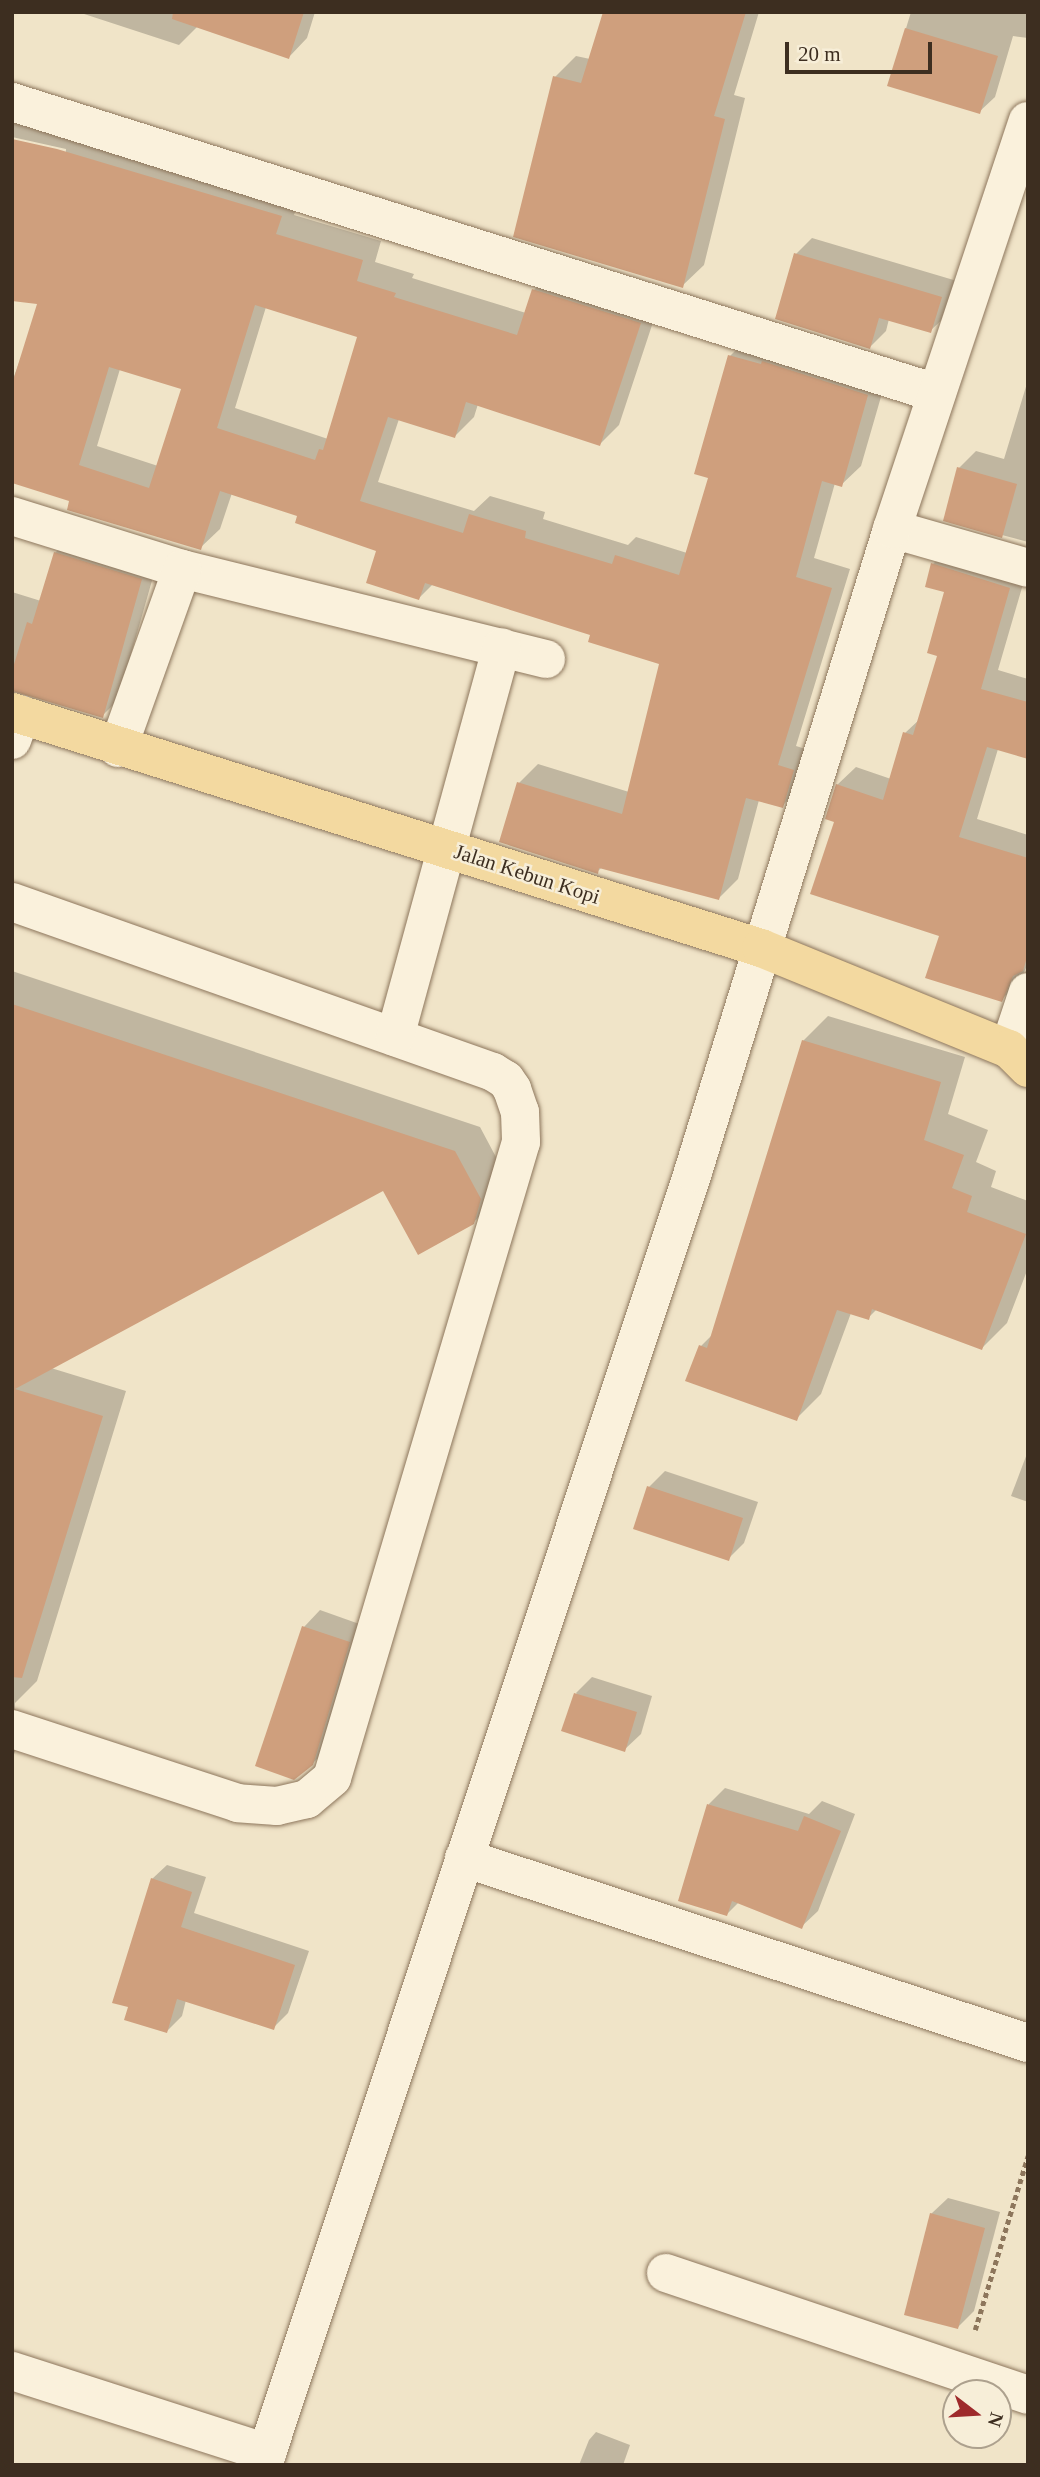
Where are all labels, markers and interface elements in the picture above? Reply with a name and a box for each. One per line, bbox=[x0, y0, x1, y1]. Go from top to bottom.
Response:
scale bar bbox=[788, 28, 935, 72]
text: 20 m bbox=[798, 42, 841, 66]
street label: Jalan Kebun Kopi bbox=[451, 839, 603, 909]
north arrow bbox=[942, 2379, 1012, 2449]
text: N bbox=[984, 2410, 1008, 2429]

